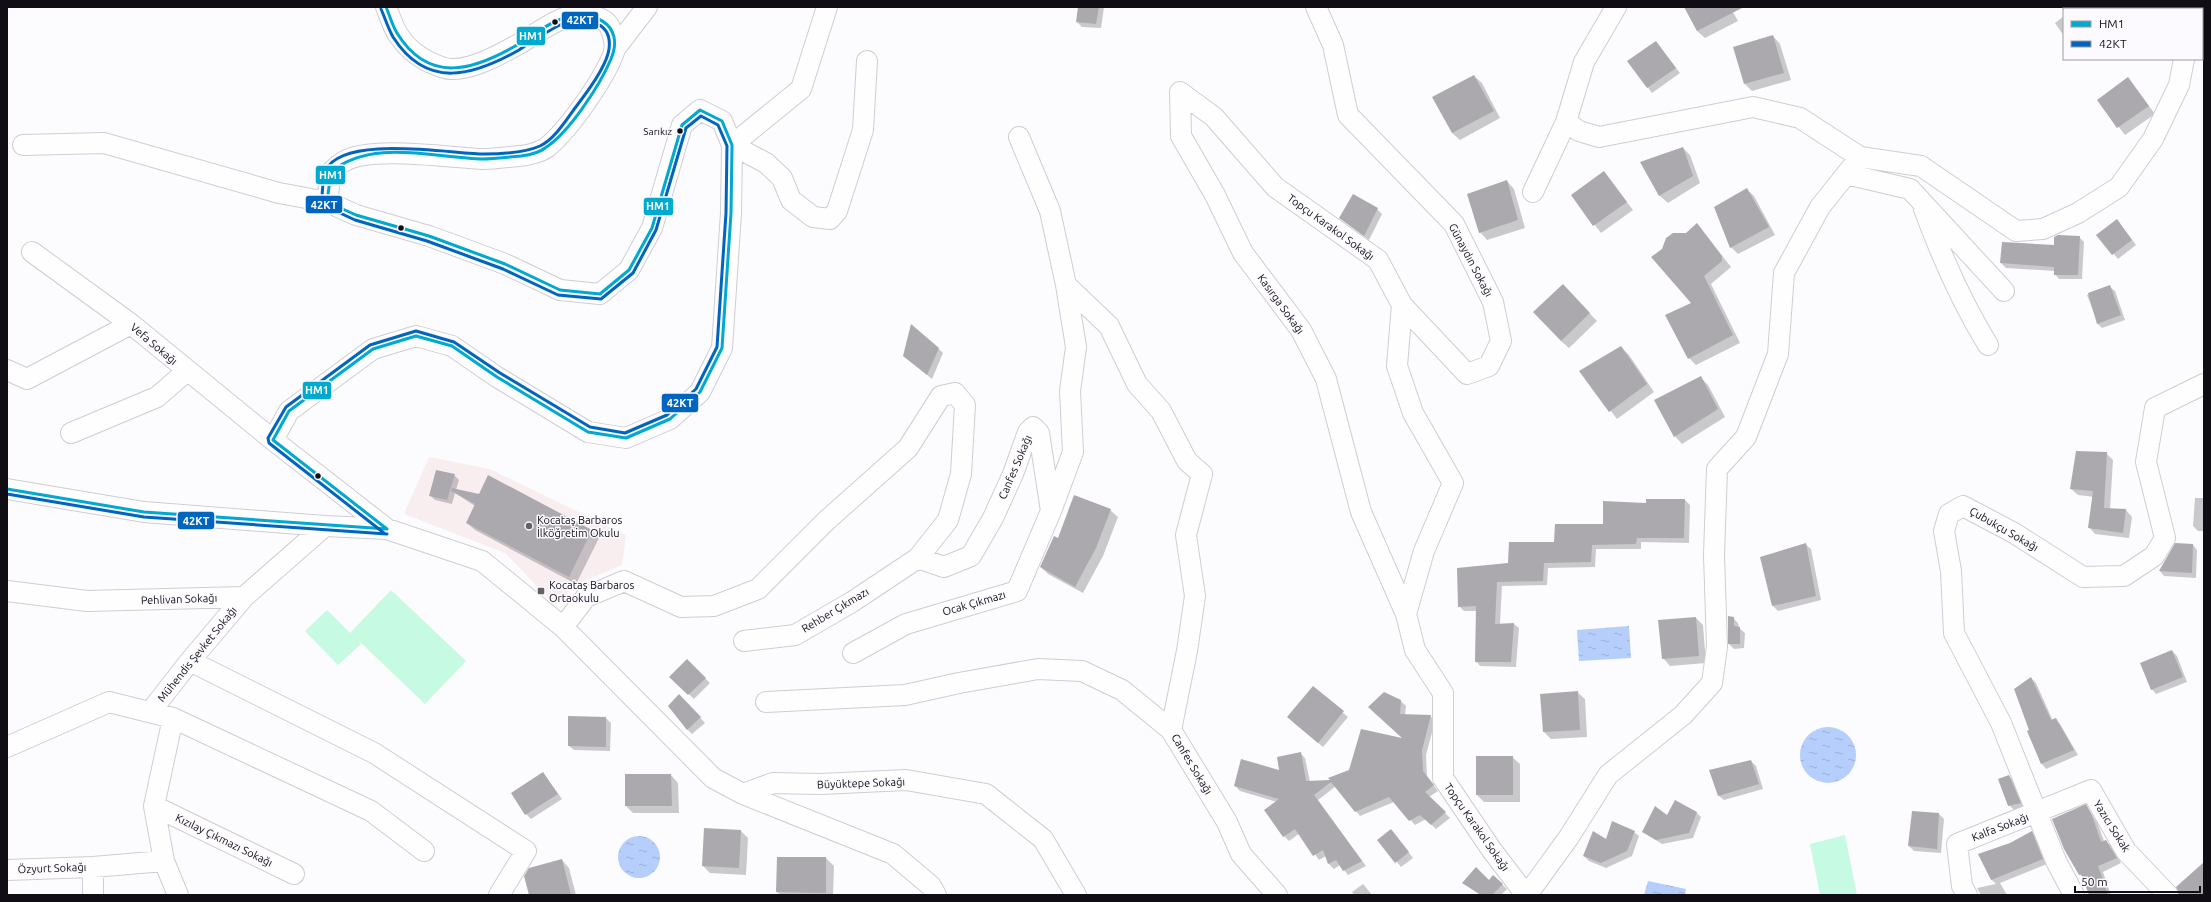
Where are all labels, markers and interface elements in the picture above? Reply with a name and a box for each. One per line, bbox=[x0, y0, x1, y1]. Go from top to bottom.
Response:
legend bbox=[2063, 8, 2203, 60]
line badge: 42KT bbox=[561, 11, 599, 30]
text: 42KT bbox=[567, 14, 594, 26]
unlabelled marker bbox=[550, 17, 560, 27]
text: HM1 bbox=[2099, 17, 2125, 30]
line badge: HM1 bbox=[516, 26, 546, 46]
text: HM1 bbox=[519, 30, 543, 42]
text: 42KT bbox=[2099, 37, 2127, 50]
place label: Sarıkız bbox=[643, 126, 672, 137]
marker: Sarıkız bbox=[675, 126, 685, 136]
line badge: HM1 bbox=[315, 165, 346, 185]
text: HM1 bbox=[319, 169, 343, 181]
street label: Topçu Karakol Sokağı bbox=[1285, 192, 1377, 262]
line badge: 42KT bbox=[305, 195, 343, 214]
line badge: HM1 bbox=[643, 197, 674, 216]
text: 42KT bbox=[311, 199, 338, 211]
text: HM1 bbox=[646, 200, 670, 212]
street label: Günaydın Sokağı bbox=[1447, 221, 1495, 299]
unlabelled marker bbox=[396, 223, 406, 233]
street label: Kasırga Sokağı bbox=[1255, 272, 1307, 336]
street label: Vefa Sokağı bbox=[128, 321, 180, 367]
line badge: HM1 bbox=[302, 381, 332, 400]
text: HM1 bbox=[305, 384, 329, 396]
line badge: 42KT bbox=[661, 393, 699, 413]
text: 42KT bbox=[667, 397, 694, 409]
street label: Canfes Sokağı bbox=[996, 433, 1034, 501]
unlabelled marker bbox=[313, 471, 323, 481]
street label: Çubukçu Sokağı bbox=[1968, 504, 2040, 554]
line badge: 42KT bbox=[177, 511, 215, 530]
place label: Kocataş Barbaros İlköğretim Okulu bbox=[537, 514, 622, 539]
text: 42KT bbox=[183, 515, 210, 527]
marker: Kocataş Barbaros İlköğretim Okulu bbox=[524, 521, 534, 531]
place label: Kocataş Barbaros Ortaokulu bbox=[549, 579, 634, 604]
street label: Rehber Çıkmazı bbox=[799, 585, 871, 635]
marker: Kocataş Barbaros Ortaokulu bbox=[536, 586, 546, 596]
street label: Ocak Çıkmazı bbox=[941, 588, 1007, 618]
street label: Pehlivan Sokağı bbox=[141, 592, 217, 606]
street label: Mühendis Şevket Sokağı bbox=[155, 604, 239, 704]
street label: Canfes Sokağı bbox=[1169, 731, 1215, 797]
street label: Büyüktepe Sokağı bbox=[817, 775, 905, 791]
street label: Topçu Karakol Sokağı bbox=[1442, 781, 1512, 873]
street label: Yazıcı Sokak bbox=[2091, 798, 2133, 854]
street label: Kızılay Çıkmazı Sokağı bbox=[174, 811, 274, 869]
street label: Kalfa Sokağı bbox=[1970, 811, 2030, 843]
street label: Özyurt Sokağı bbox=[18, 861, 86, 875]
scale bar bbox=[2075, 868, 2200, 894]
text: 50 m bbox=[2081, 875, 2108, 888]

